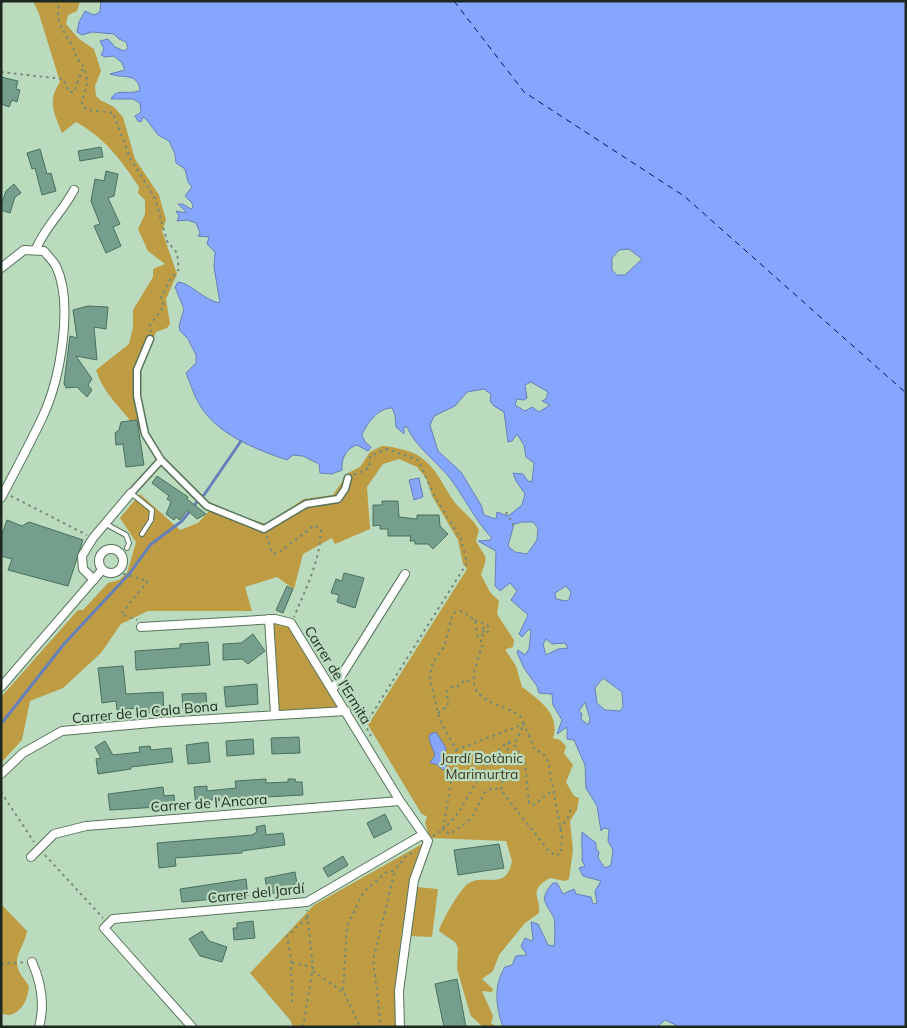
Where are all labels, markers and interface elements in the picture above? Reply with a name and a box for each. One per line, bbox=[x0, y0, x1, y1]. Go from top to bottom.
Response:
street label: Carrer de l'Ermita bbox=[301, 623, 375, 727]
street label: Carrer de la Cala Bona bbox=[71, 697, 219, 727]
park label: Jardí Botànic Marimurtra bbox=[441, 749, 523, 783]
street label: Carrer de l'Ancora bbox=[150, 790, 268, 816]
street label: Carrer del Jardí bbox=[207, 879, 306, 907]

